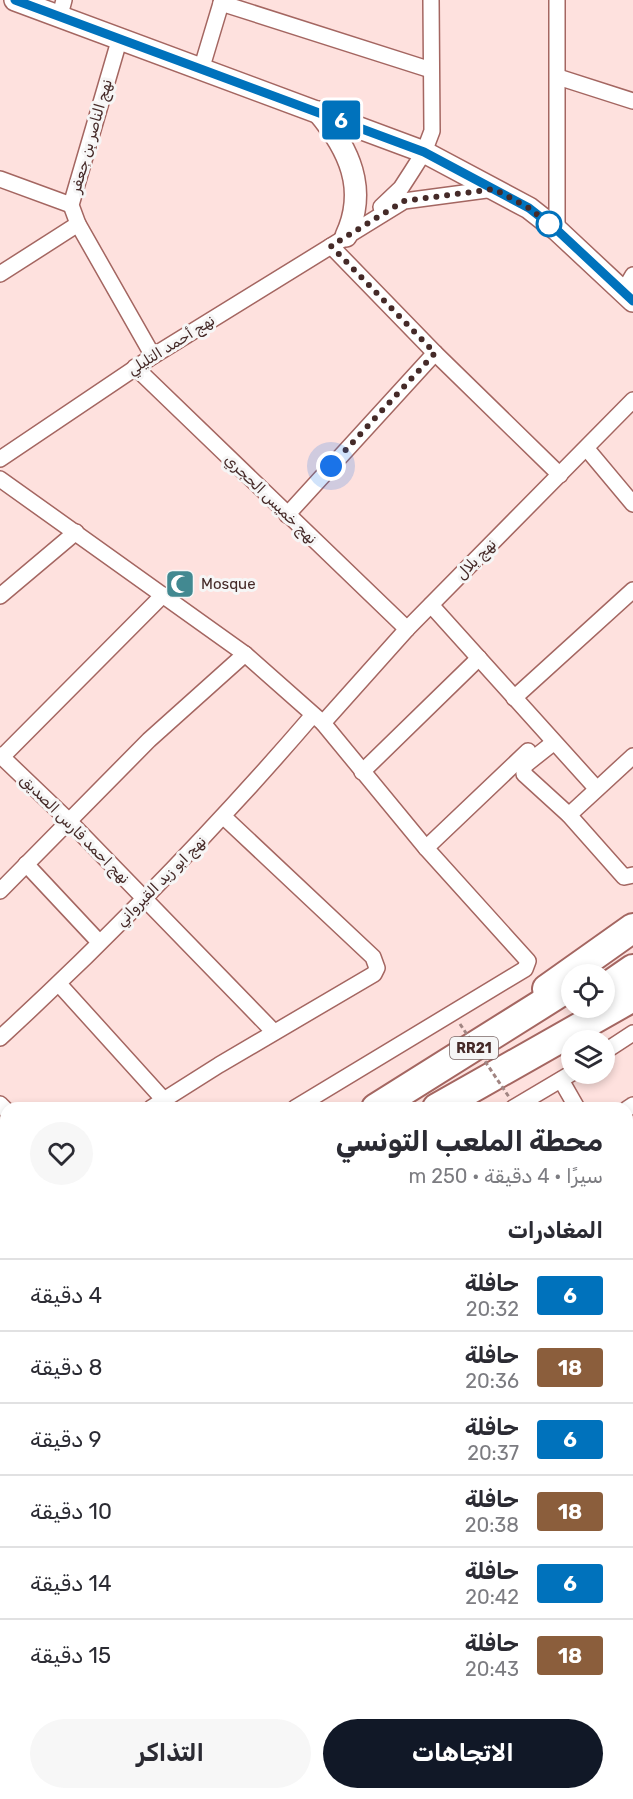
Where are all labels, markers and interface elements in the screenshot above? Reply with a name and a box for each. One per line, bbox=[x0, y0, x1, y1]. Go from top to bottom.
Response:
street label: نهج الناصر بن جعفر bbox=[66, 77, 118, 196]
line badge: 6 bbox=[322, 100, 360, 140]
text: 6 bbox=[334, 108, 348, 133]
unlabelled marker bbox=[536, 211, 562, 237]
street label: نهج أحمد التليلي bbox=[124, 311, 220, 382]
street label: نهج خميس الحجري bbox=[220, 450, 321, 549]
your location bbox=[316, 451, 346, 481]
street label: نهج بلال bbox=[452, 535, 501, 584]
mosque icon: Mosque bbox=[164, 568, 196, 600]
place label: Mosque bbox=[201, 575, 256, 593]
street label: نهج احمد فارس الصديق bbox=[15, 770, 134, 889]
street label: نهج ابو زيد القيرواني bbox=[112, 832, 212, 932]
map controls bbox=[561, 964, 615, 1084]
button: locate bbox=[561, 964, 615, 1018]
button: layers bbox=[561, 1030, 615, 1084]
road number: RR21 bbox=[450, 1037, 498, 1059]
button: heart bbox=[30, 1122, 93, 1185]
text: محطة الملعب التونسي bbox=[336, 1125, 603, 1158]
text: سيرًا · 4 دقيقة · 250 m bbox=[409, 1164, 603, 1188]
text: المغادرات bbox=[508, 1217, 603, 1244]
text: حافلة bbox=[465, 1270, 519, 1297]
text: 4 دقيقة bbox=[30, 1282, 102, 1309]
text: 6 bbox=[563, 1283, 577, 1308]
text: 20:32 bbox=[466, 1297, 519, 1321]
text: حافلة bbox=[465, 1342, 519, 1369]
text: 8 دقيقة bbox=[30, 1354, 103, 1381]
text: 18 bbox=[558, 1355, 582, 1380]
text: 20:36 bbox=[465, 1369, 519, 1393]
text: حافلة bbox=[465, 1414, 519, 1441]
text: 9 دقيقة bbox=[30, 1426, 102, 1453]
text: 6 bbox=[563, 1427, 577, 1452]
text: 20:37 bbox=[467, 1441, 519, 1465]
text: حافلة bbox=[465, 1486, 519, 1513]
text: 10 دقيقة bbox=[30, 1498, 112, 1525]
text: 18 bbox=[558, 1499, 582, 1524]
text: 20:38 bbox=[465, 1513, 519, 1537]
text: حافلة bbox=[465, 1558, 519, 1585]
text: 14 دقيقة bbox=[30, 1570, 112, 1597]
text: 6 bbox=[563, 1571, 577, 1596]
text: 20:42 bbox=[465, 1585, 519, 1609]
text: حافلة bbox=[465, 1630, 519, 1657]
text: 15 دقيقة bbox=[30, 1642, 111, 1669]
text: 18 bbox=[558, 1643, 582, 1668]
text: 20:43 bbox=[465, 1657, 519, 1681]
button: التذاكر bbox=[30, 1719, 311, 1788]
button: الاتجاهات bbox=[323, 1719, 603, 1788]

